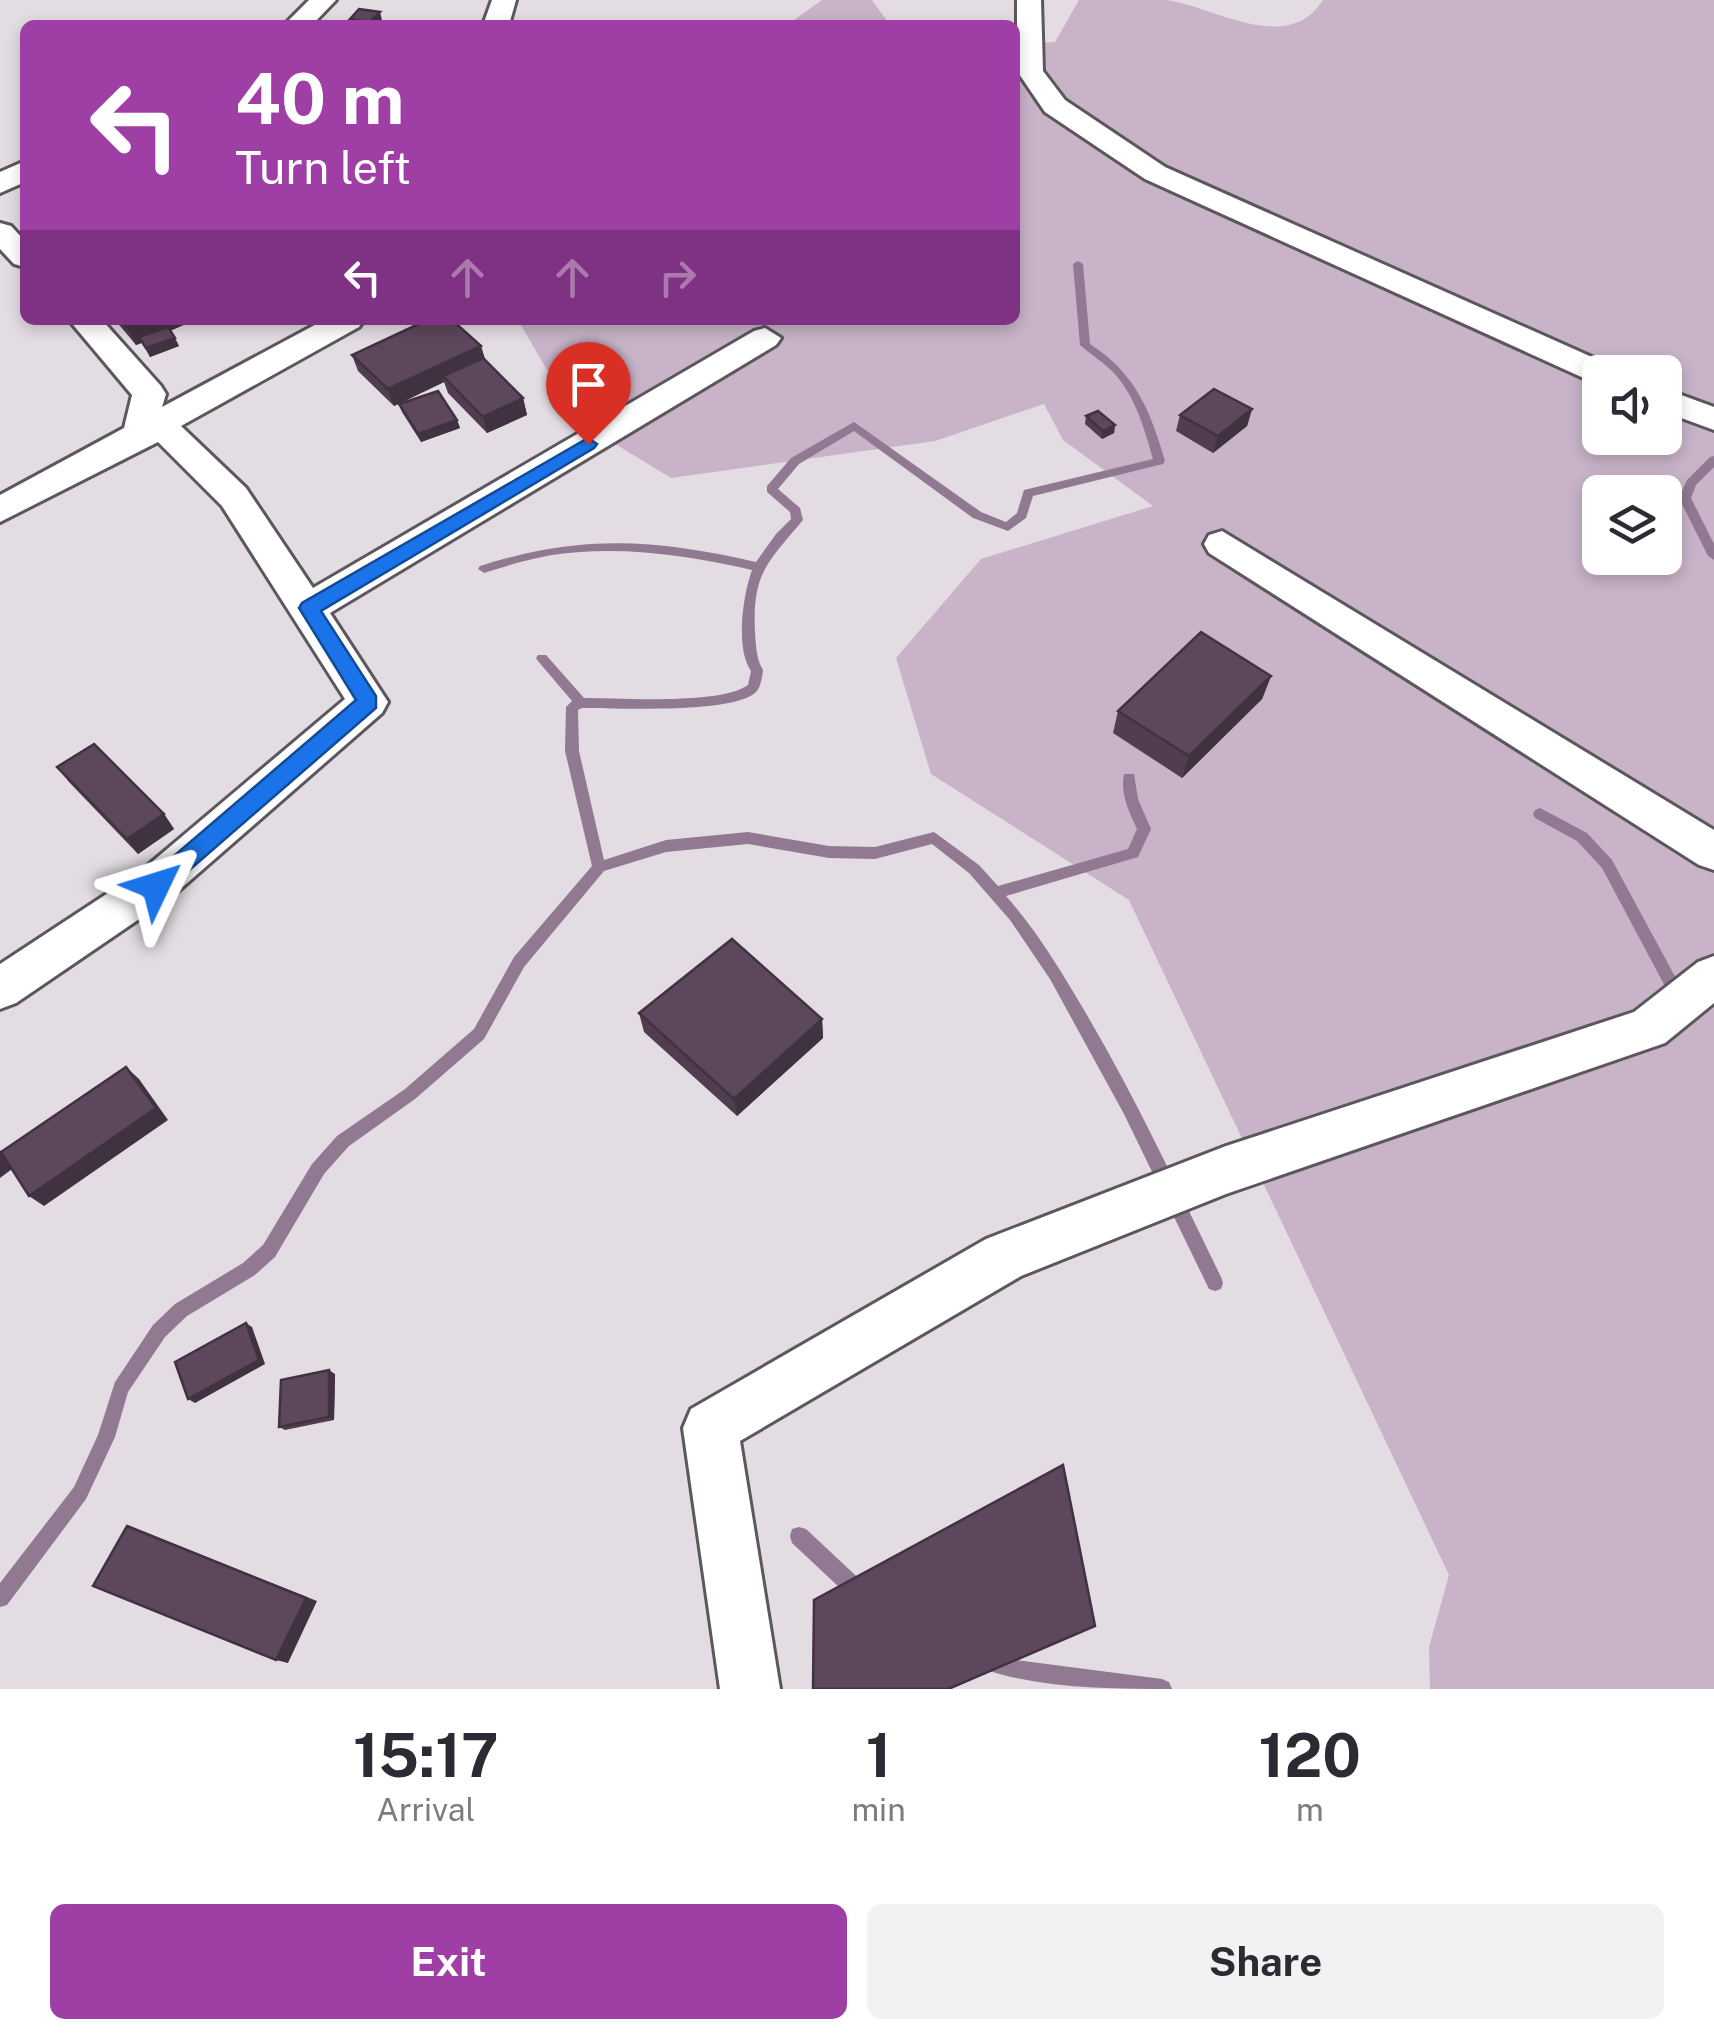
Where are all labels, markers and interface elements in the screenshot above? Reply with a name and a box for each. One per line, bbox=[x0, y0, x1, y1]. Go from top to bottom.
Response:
text: 40 m bbox=[235, 57, 405, 140]
icon: left bbox=[70, 60, 200, 190]
text: Turn left bbox=[235, 141, 411, 194]
icon: left bbox=[335, 250, 390, 305]
icon: ahead bbox=[440, 250, 495, 305]
icon: ahead bbox=[545, 250, 600, 305]
icon: right bbox=[650, 250, 705, 305]
pin bbox=[546, 342, 631, 445]
map controls bbox=[1582, 355, 1682, 575]
button: sound bbox=[1582, 355, 1682, 455]
icon: arrive bbox=[561, 357, 616, 412]
button: layers bbox=[1582, 475, 1682, 575]
position arrow bbox=[104, 834, 208, 938]
text: 15:17 bbox=[353, 1720, 499, 1791]
text: 1 bbox=[866, 1720, 891, 1791]
text: 120 bbox=[1259, 1720, 1361, 1791]
text: Arrival bbox=[376, 1791, 475, 1828]
text: min bbox=[851, 1791, 906, 1828]
text: m bbox=[1296, 1791, 1324, 1828]
button: Exit bbox=[50, 1904, 847, 2019]
button: Share bbox=[867, 1904, 1664, 2019]

